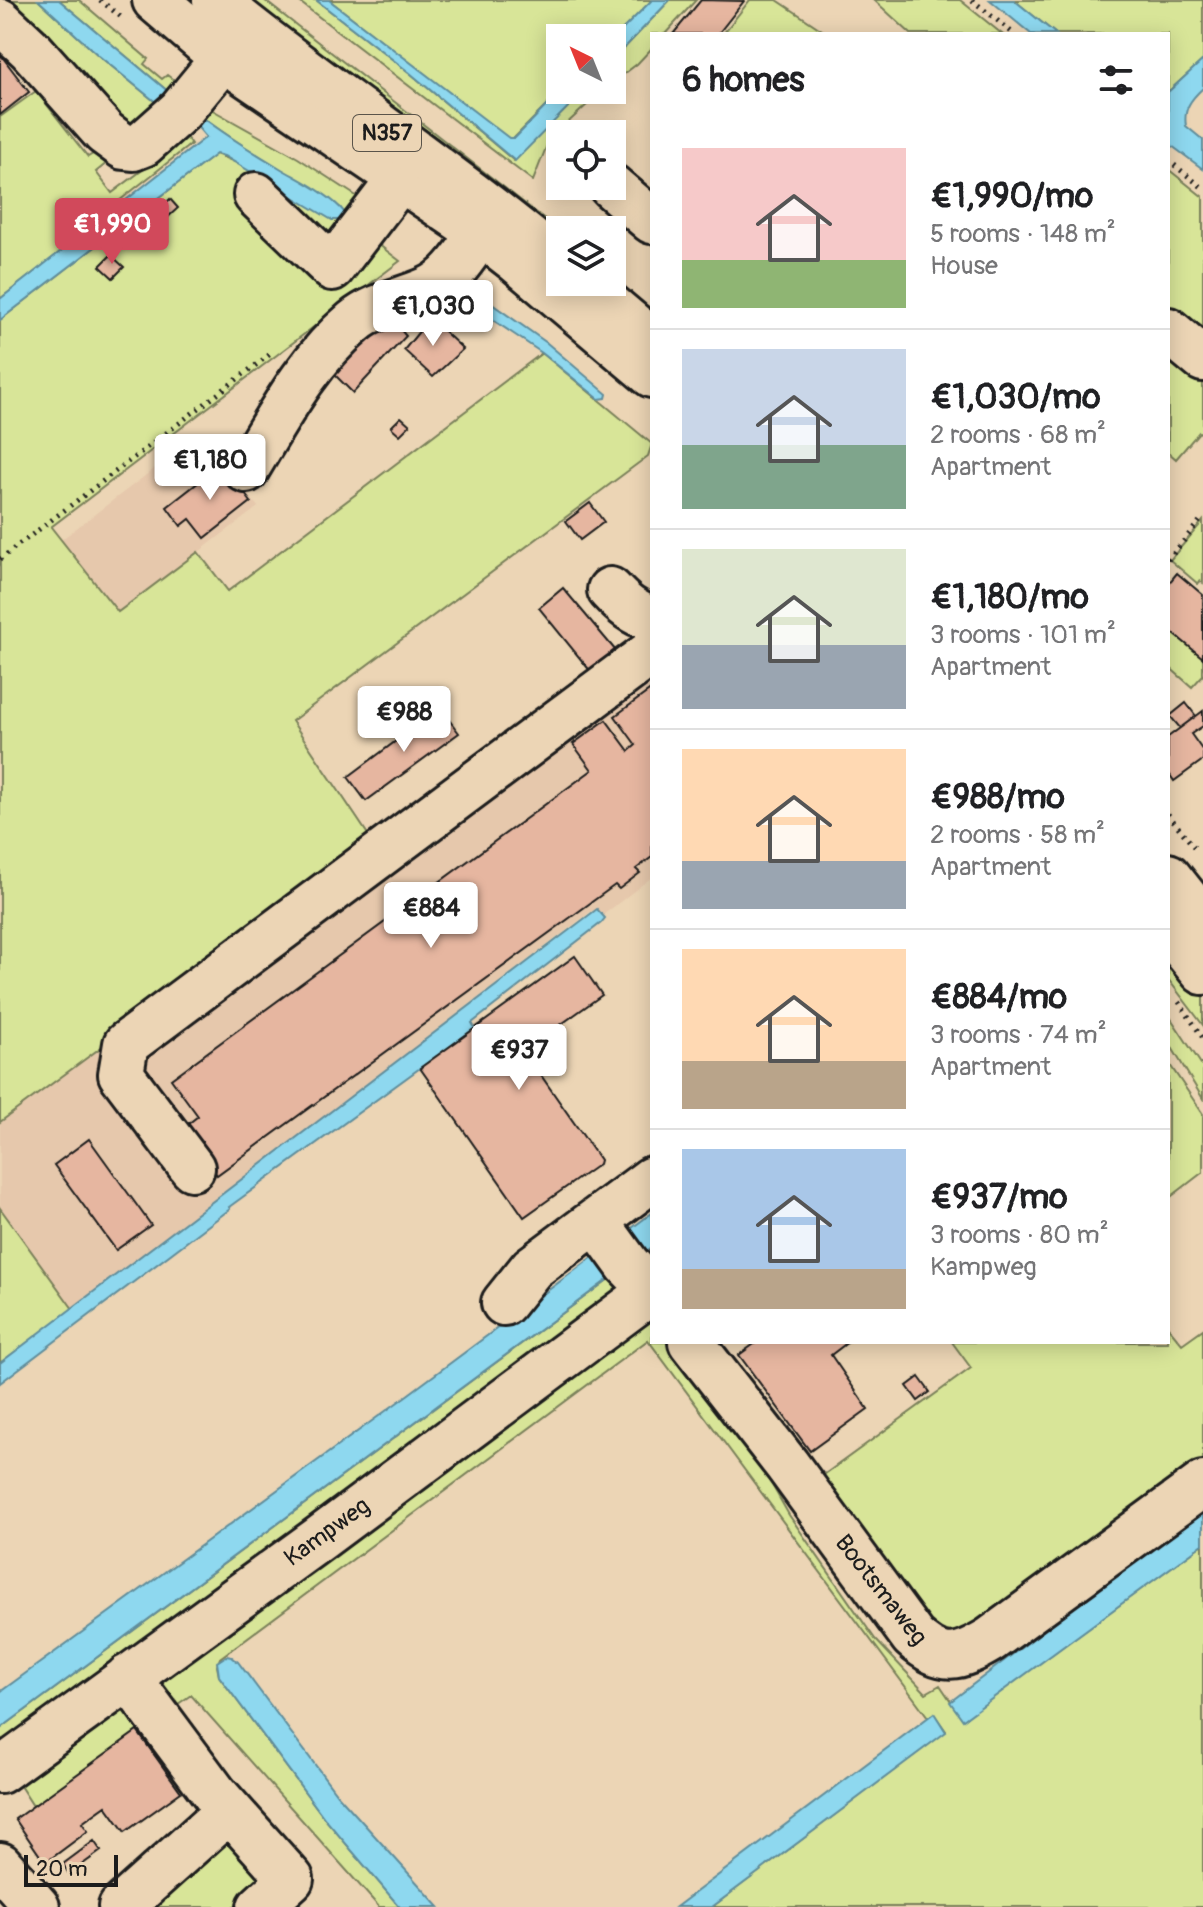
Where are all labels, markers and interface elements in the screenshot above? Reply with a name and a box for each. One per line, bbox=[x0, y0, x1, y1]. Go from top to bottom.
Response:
north arrow bbox=[546, 24, 626, 104]
map controls bbox=[546, 24, 626, 296]
icon: filters bbox=[1094, 58, 1138, 102]
text: 6 homes bbox=[682, 59, 805, 102]
road number: N357 bbox=[353, 115, 421, 151]
button: locate bbox=[546, 120, 626, 200]
text: €1,990/mo bbox=[930, 175, 1093, 218]
icon: home bbox=[746, 180, 842, 276]
pin: €1,990 bbox=[47, 198, 177, 266]
text: €1,990 bbox=[73, 208, 151, 240]
button: layers bbox=[546, 216, 626, 296]
text: 5 rooms · 148 m² bbox=[930, 218, 1116, 250]
text: House bbox=[930, 250, 998, 282]
pin: €1,030 bbox=[368, 280, 498, 348]
text: €1,030 bbox=[391, 290, 475, 322]
text: €1,030/mo bbox=[930, 376, 1100, 419]
icon: home bbox=[746, 381, 842, 477]
text: 2 rooms · 68 m² bbox=[930, 419, 1106, 451]
pin: €1,180 bbox=[145, 434, 275, 502]
text: €1,180 bbox=[173, 444, 247, 476]
text: Apartment bbox=[930, 451, 1051, 483]
text: €1,180/mo bbox=[930, 576, 1089, 619]
icon: home bbox=[746, 581, 842, 677]
text: 3 rooms · 101 m² bbox=[930, 619, 1116, 651]
text: Apartment bbox=[930, 651, 1051, 683]
pin: €988 bbox=[357, 686, 451, 754]
text: €988 bbox=[376, 696, 432, 728]
text: €988/mo bbox=[930, 776, 1065, 819]
icon: home bbox=[746, 781, 842, 877]
text: 2 rooms · 58 m² bbox=[930, 819, 1105, 851]
text: Apartment bbox=[930, 851, 1051, 883]
pin: €884 bbox=[384, 882, 478, 950]
text: €884 bbox=[402, 892, 460, 924]
text: €884/mo bbox=[930, 976, 1067, 1019]
icon: home bbox=[746, 981, 842, 1077]
text: 3 rooms · 74 m² bbox=[930, 1019, 1107, 1051]
pin: €937 bbox=[472, 1024, 566, 1092]
text: €937 bbox=[490, 1034, 548, 1066]
text: Apartment bbox=[930, 1051, 1051, 1083]
text: €937/mo bbox=[930, 1176, 1068, 1219]
icon: home bbox=[746, 1181, 842, 1277]
text: 3 rooms · 80 m² bbox=[930, 1219, 1109, 1251]
text: Kampweg bbox=[930, 1251, 1037, 1283]
street label: Kampweg bbox=[279, 1491, 375, 1573]
street label: Bootsmaweg bbox=[829, 1529, 933, 1651]
scale bar bbox=[24, 1851, 118, 1887]
text: 20 m bbox=[36, 1855, 88, 1883]

